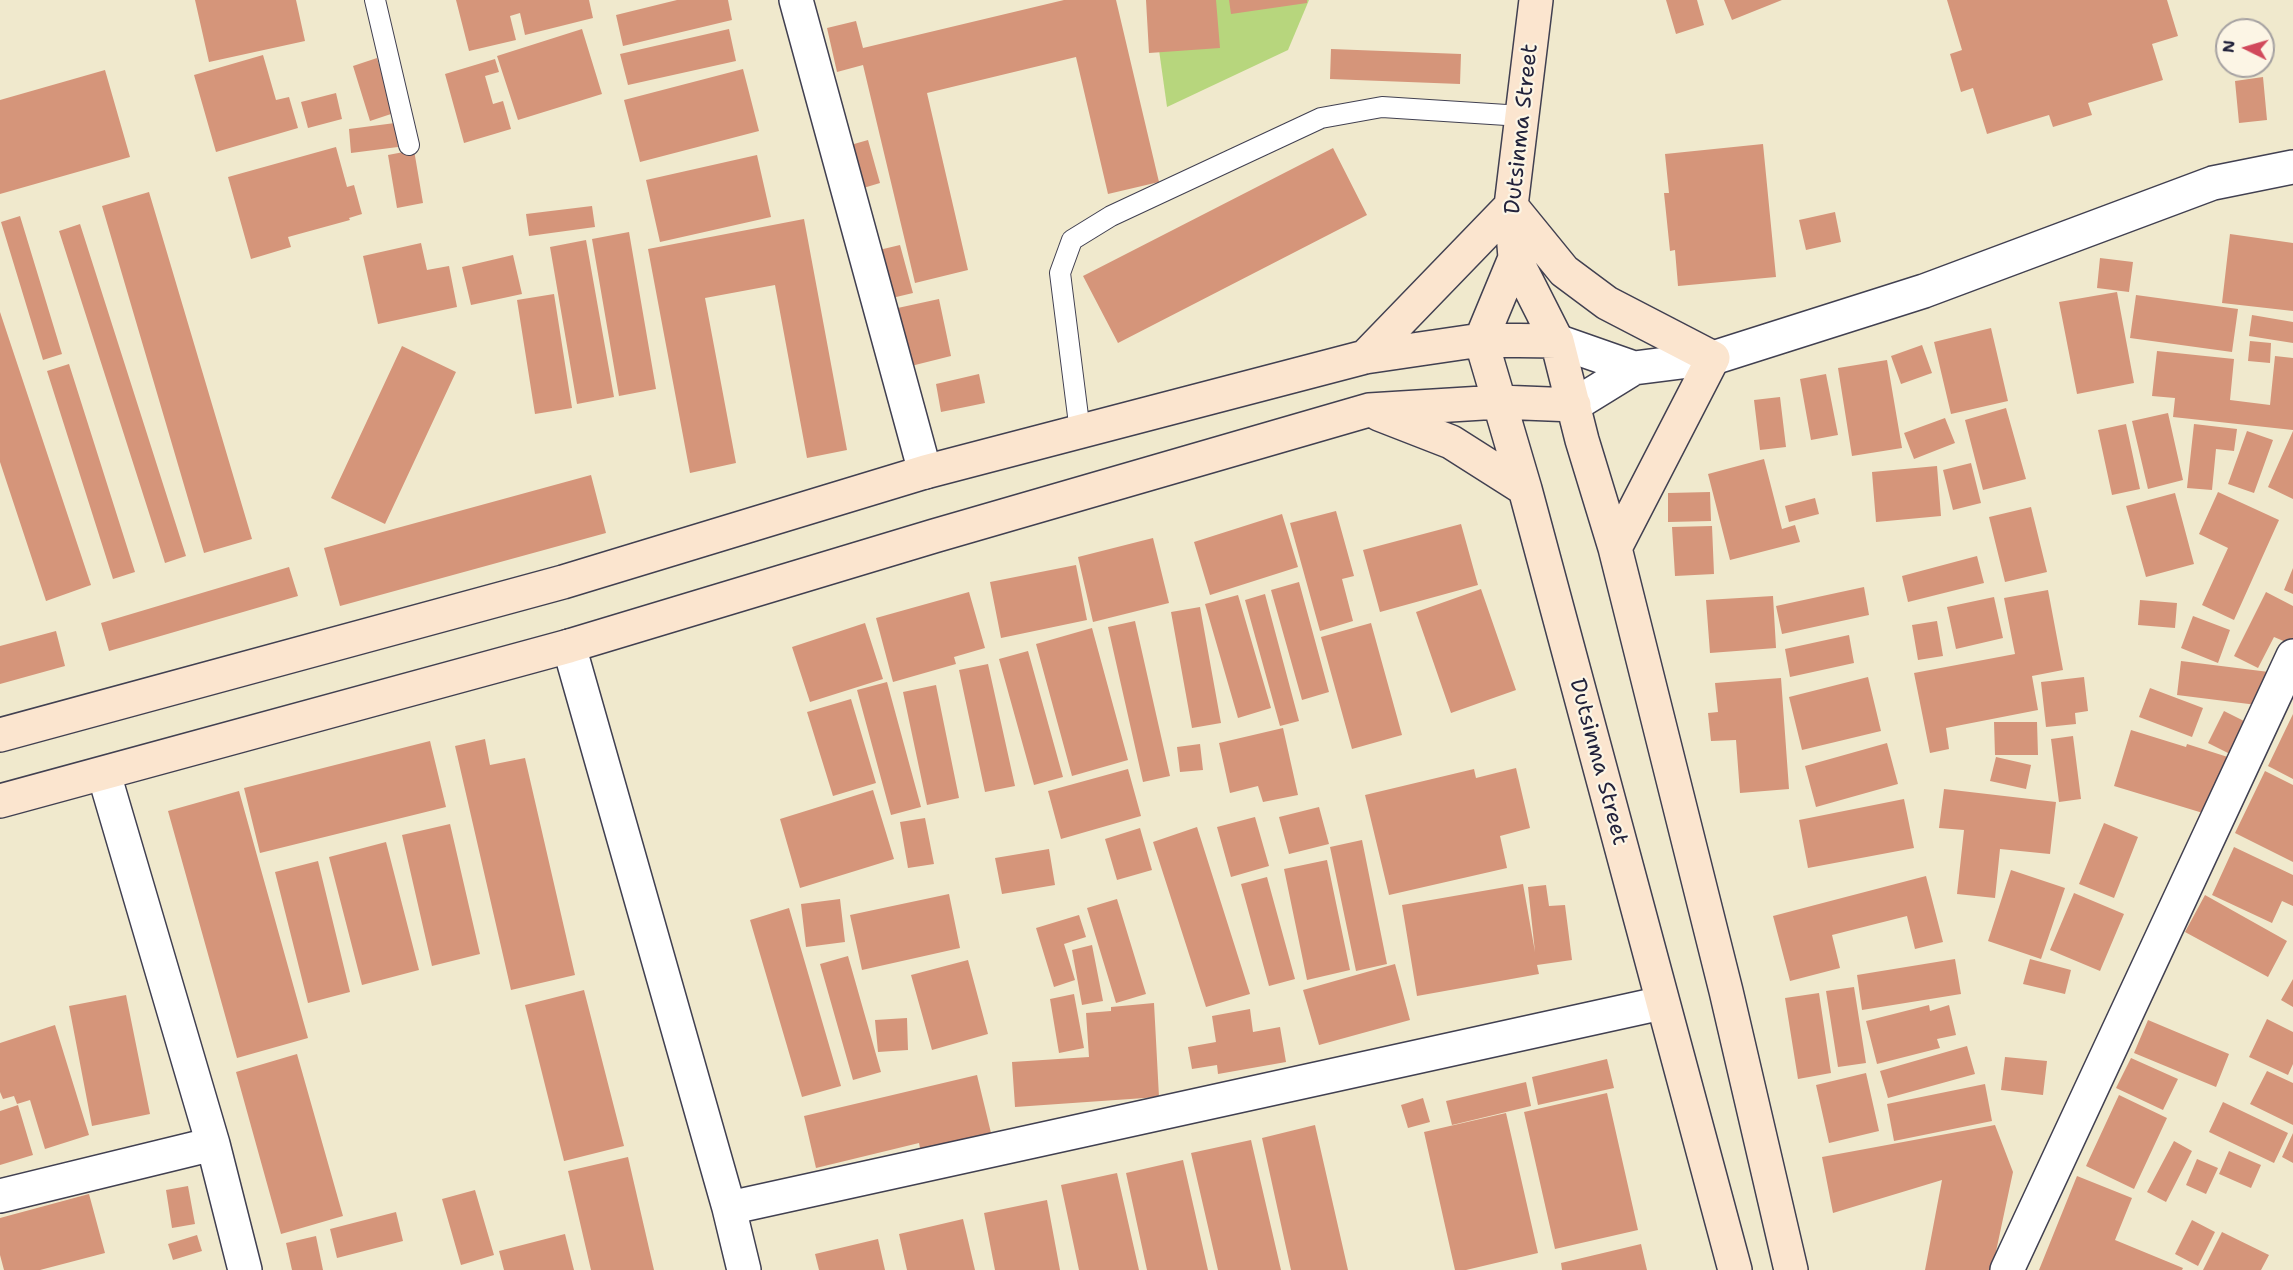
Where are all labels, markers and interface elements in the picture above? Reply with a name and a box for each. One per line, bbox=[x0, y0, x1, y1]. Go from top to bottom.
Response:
north arrow bbox=[2215, 18, 2275, 78]
text: N bbox=[2218, 39, 2240, 54]
street label: Dutsinma Street bbox=[1500, 42, 1544, 216]
street label: Dutsinma Street bbox=[1563, 676, 1633, 848]

